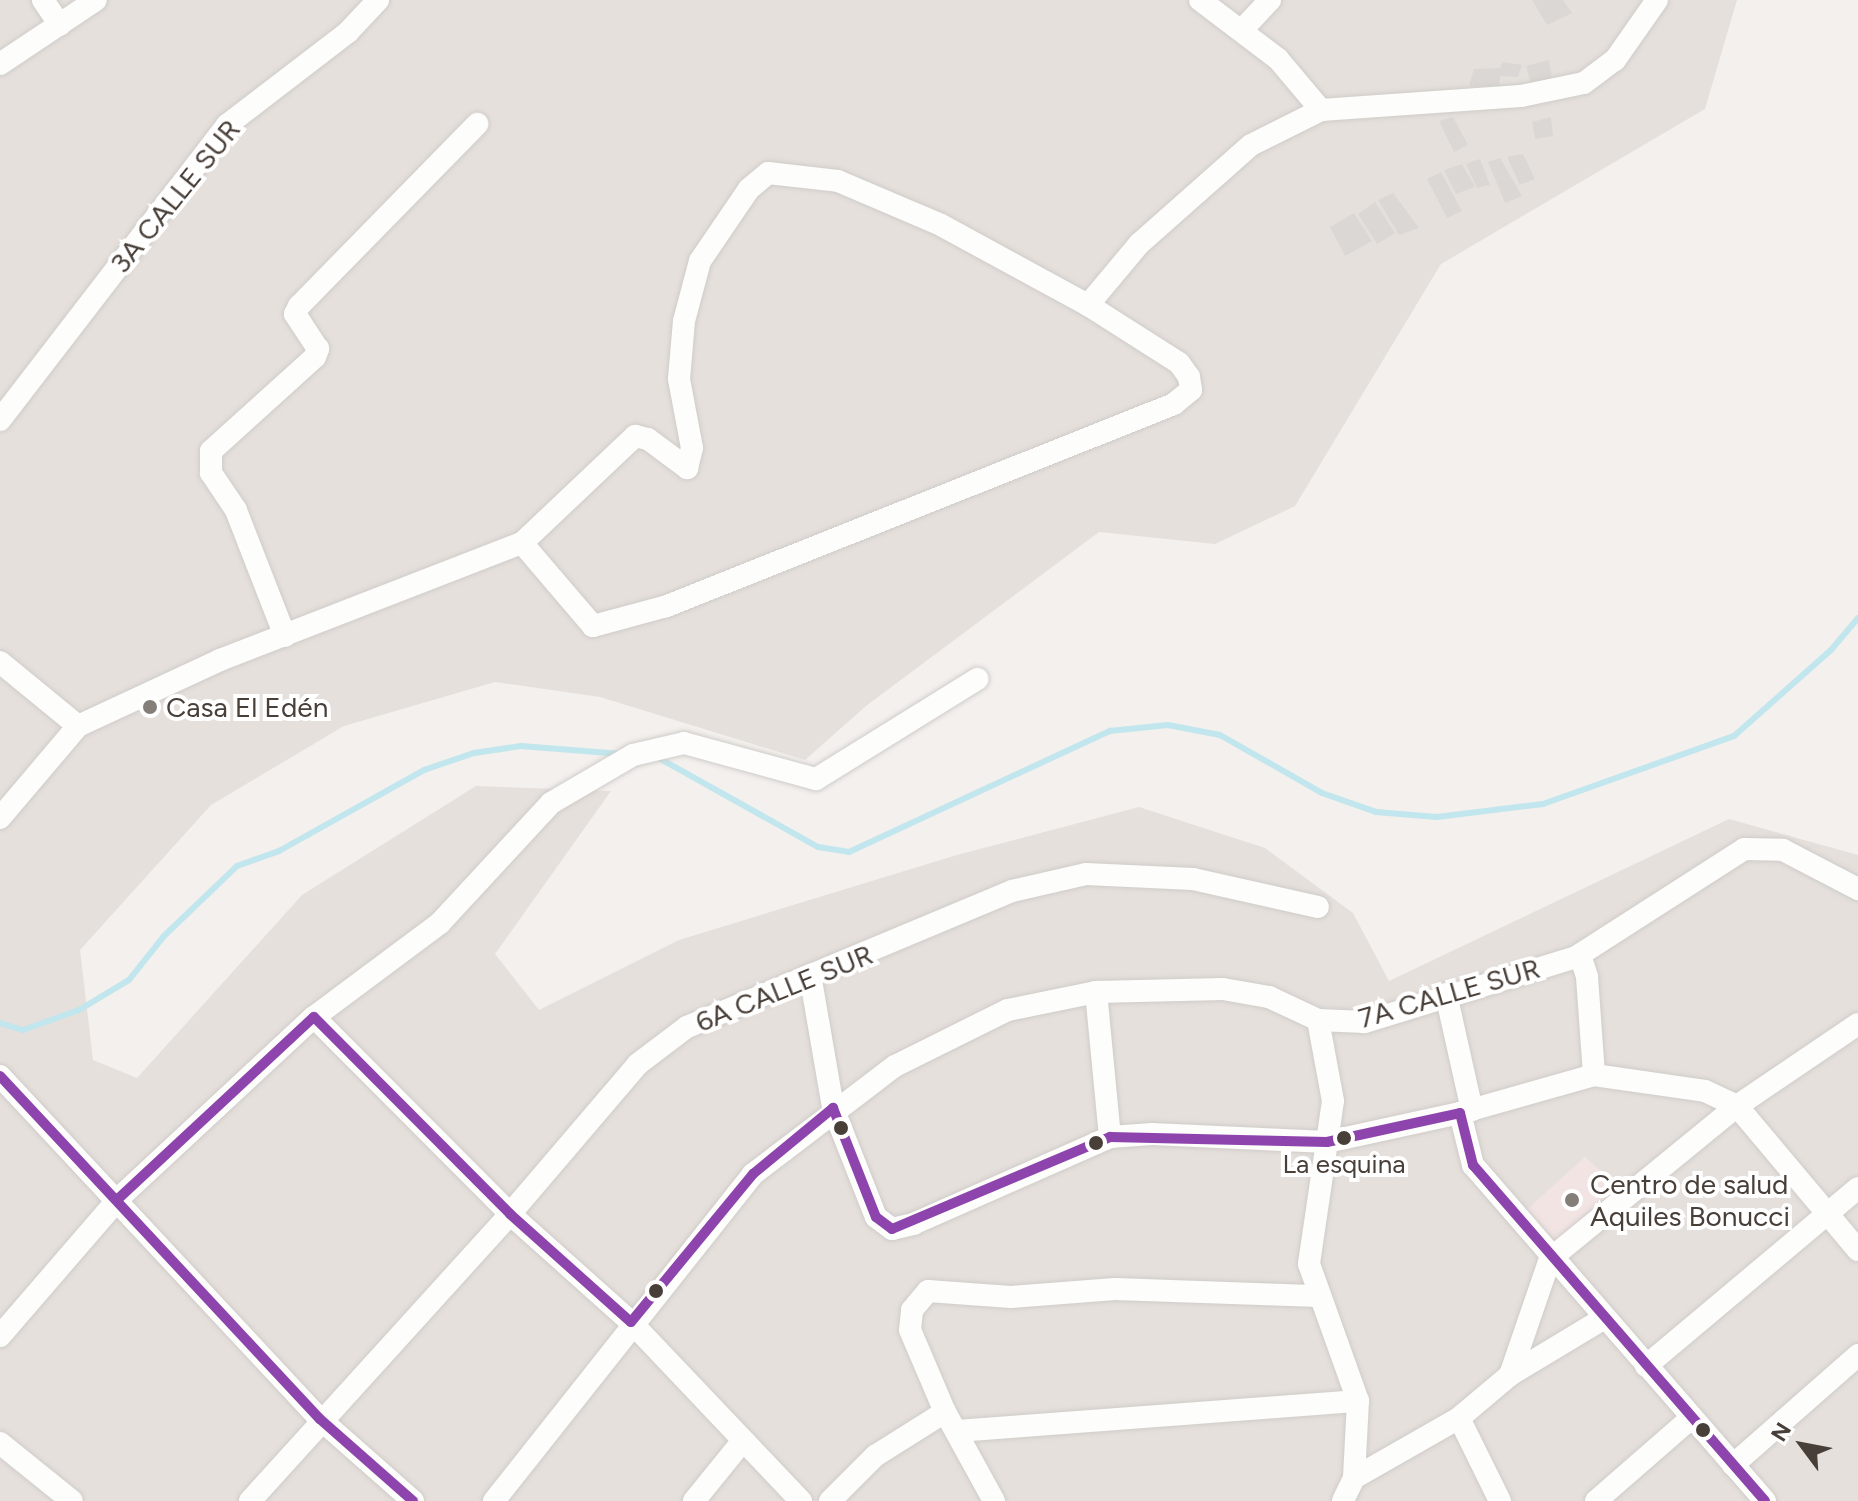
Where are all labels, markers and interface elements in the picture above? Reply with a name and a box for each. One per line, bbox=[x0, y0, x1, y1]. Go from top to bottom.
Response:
street label: 3A CALLE SUR bbox=[103, 113, 247, 279]
place label: Casa El Edén bbox=[166, 690, 328, 724]
marker: Casa El Edén bbox=[141, 698, 159, 716]
street label: 6A CALLE SUR bbox=[691, 937, 877, 1039]
street label: 7A CALLE SUR bbox=[1354, 951, 1544, 1035]
unlabelled marker bbox=[833, 1120, 849, 1136]
marker: La esquina bbox=[1336, 1130, 1352, 1146]
unlabelled marker bbox=[1088, 1135, 1104, 1151]
place label: La esquina bbox=[1283, 1149, 1405, 1181]
place label: Centro de salud Aquiles Bonucci bbox=[1590, 1167, 1790, 1233]
marker: Centro de salud Aquiles Bonucci bbox=[1561, 1189, 1583, 1211]
unlabelled marker bbox=[648, 1283, 664, 1299]
north arrow bbox=[1762, 1405, 1842, 1485]
text: N bbox=[1765, 1418, 1797, 1446]
unlabelled marker bbox=[1695, 1422, 1711, 1438]

